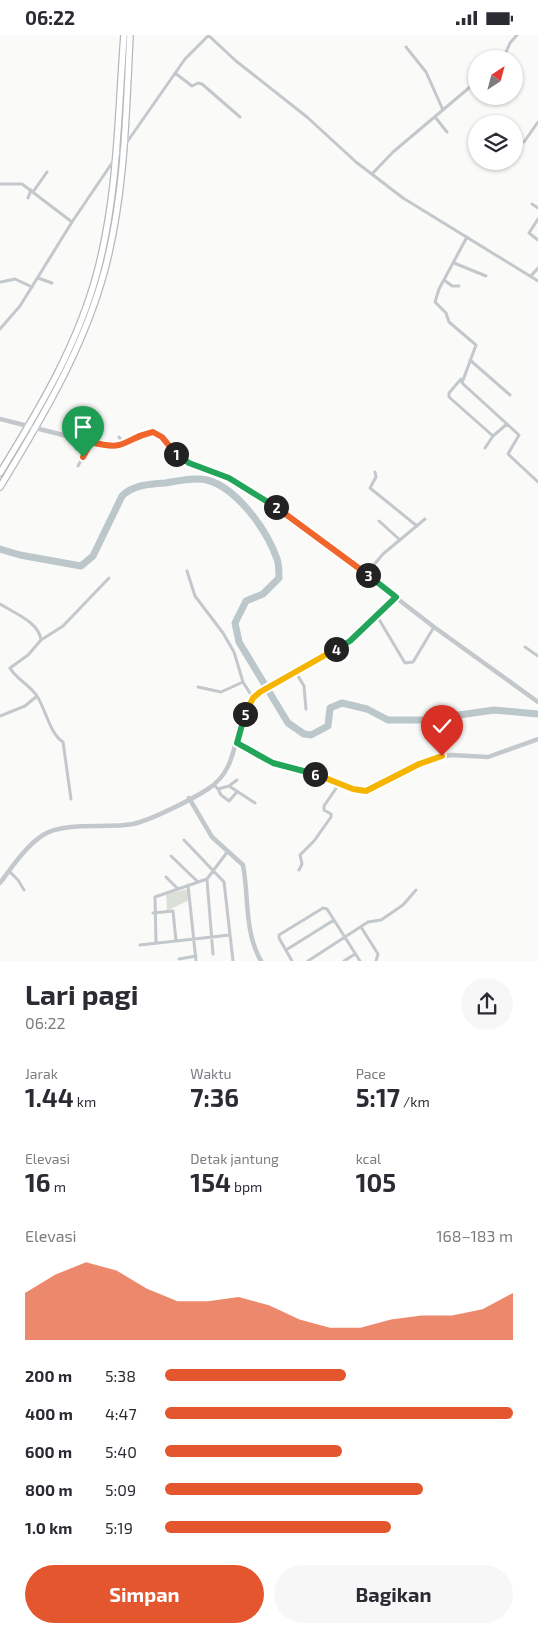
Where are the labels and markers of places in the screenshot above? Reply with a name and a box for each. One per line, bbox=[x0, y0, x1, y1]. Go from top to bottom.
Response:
pin bbox=[62, 406, 104, 457]
pin: 1 bbox=[164, 441, 188, 467]
pin: 2 bbox=[264, 495, 288, 519]
pin: 3 bbox=[356, 563, 380, 587]
pin: 4 bbox=[324, 637, 348, 661]
pin: 5 bbox=[232, 701, 258, 727]
pin bbox=[421, 705, 463, 756]
pin: 6 bbox=[302, 761, 328, 787]

